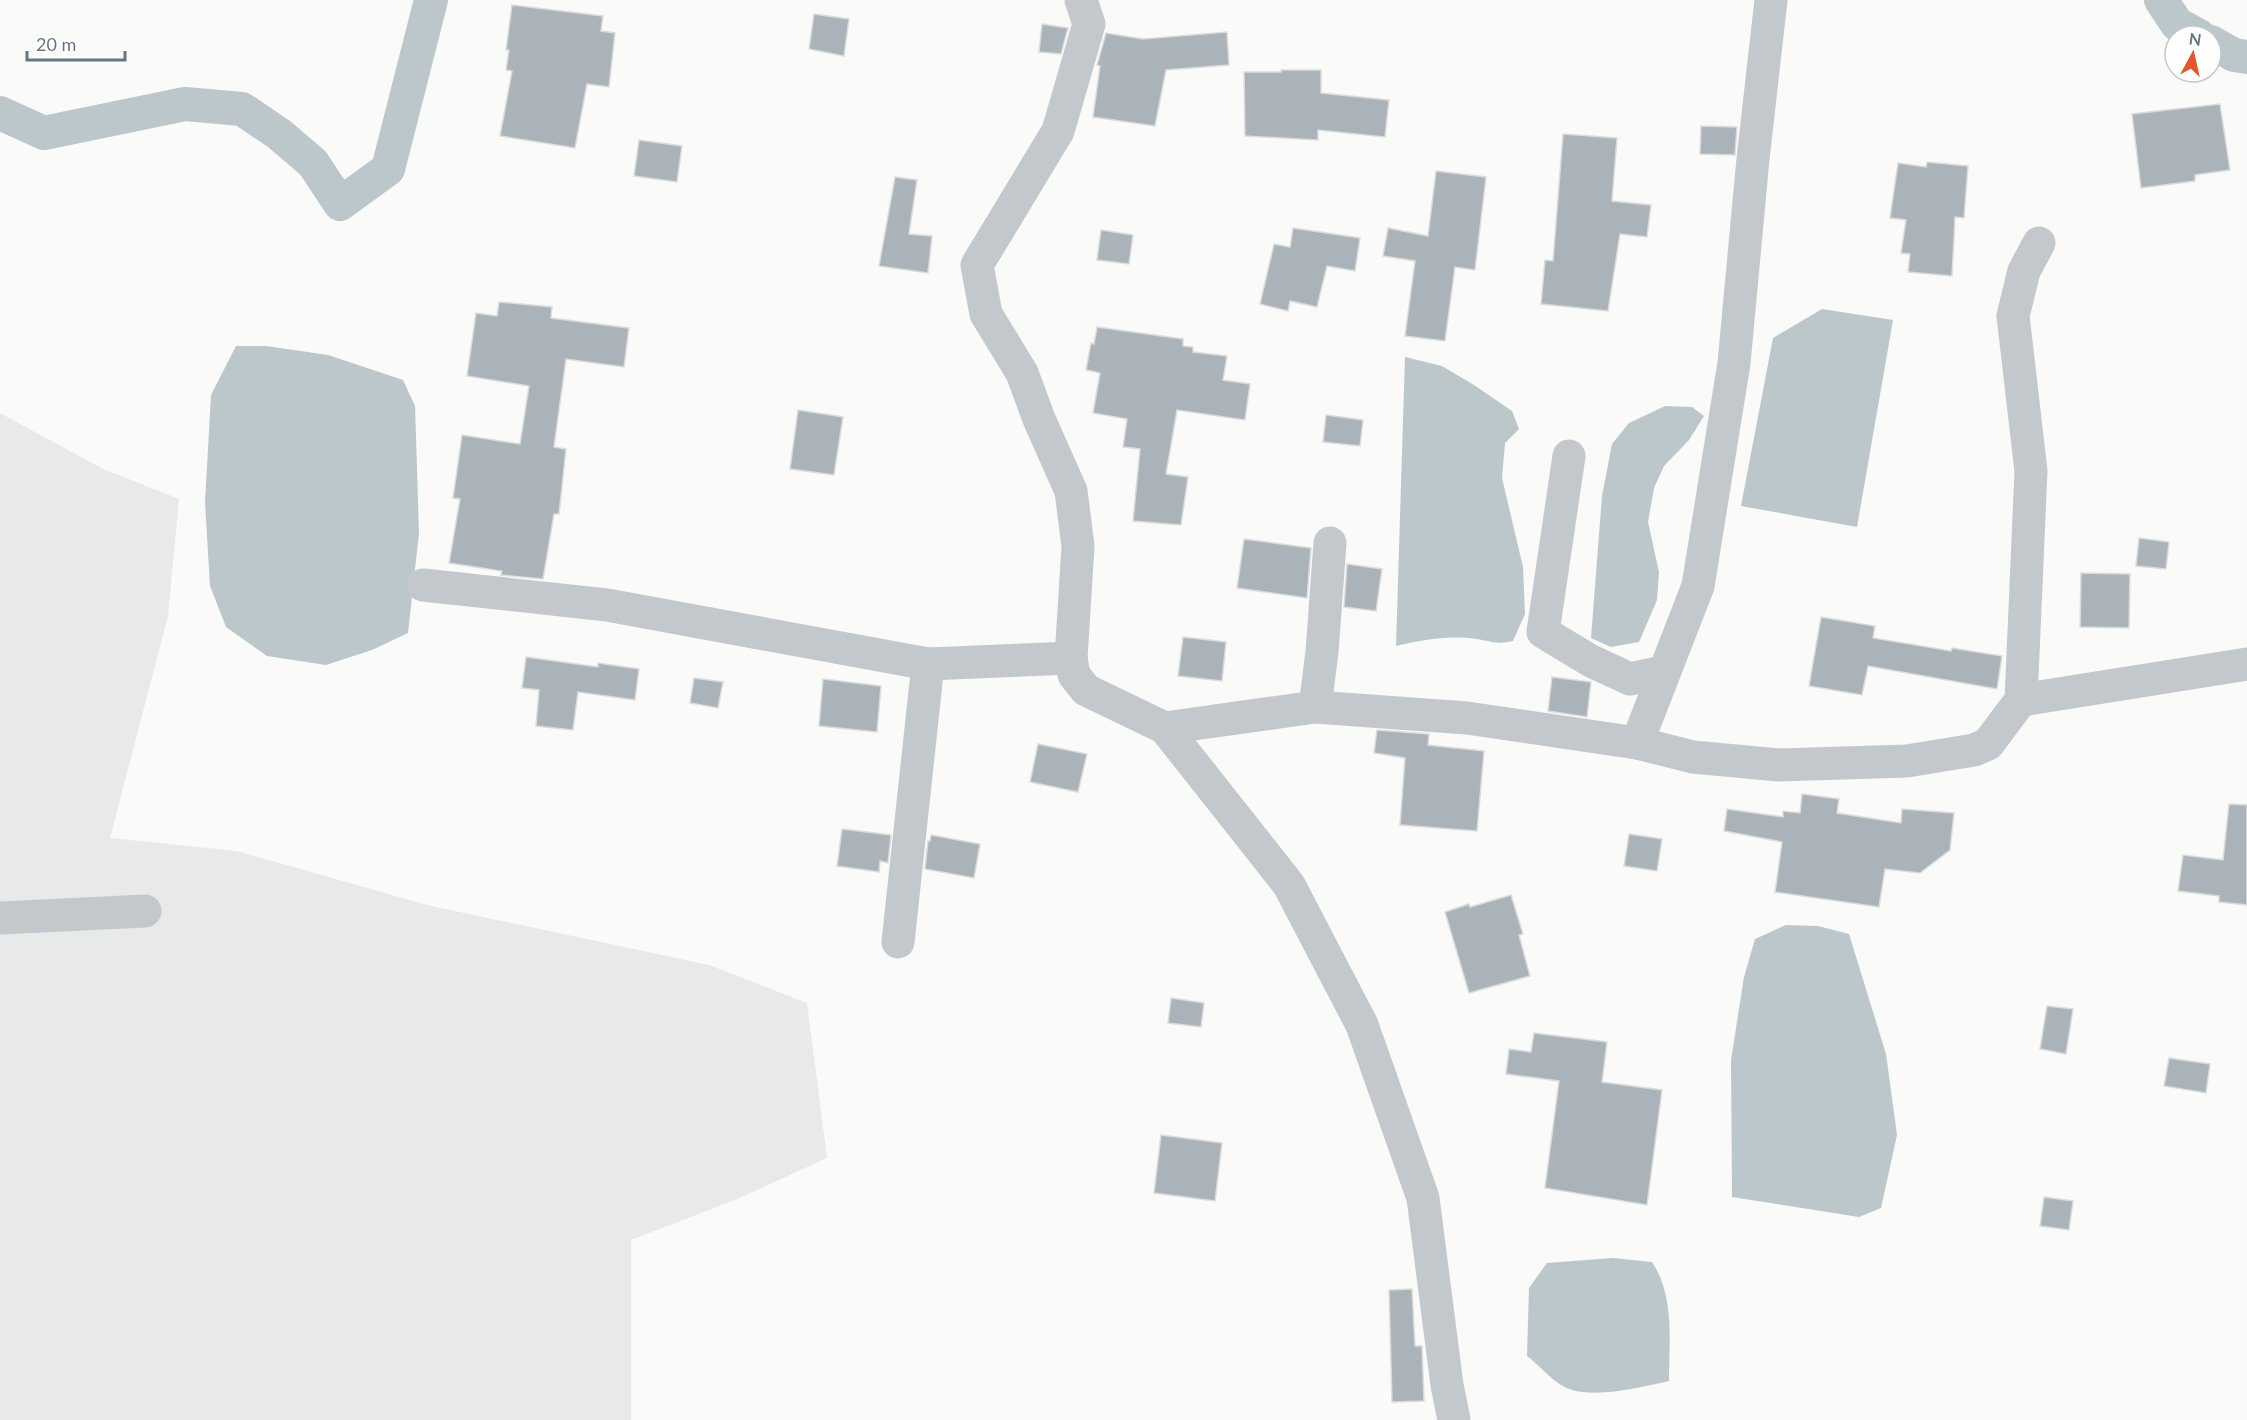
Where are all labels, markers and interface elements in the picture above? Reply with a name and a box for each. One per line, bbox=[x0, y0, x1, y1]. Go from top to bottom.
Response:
scale bar bbox=[27, 24, 124, 62]
north arrow bbox=[2163, 24, 2223, 84]
text: N bbox=[2188, 28, 2203, 49]
text: 20 m bbox=[36, 33, 76, 55]

